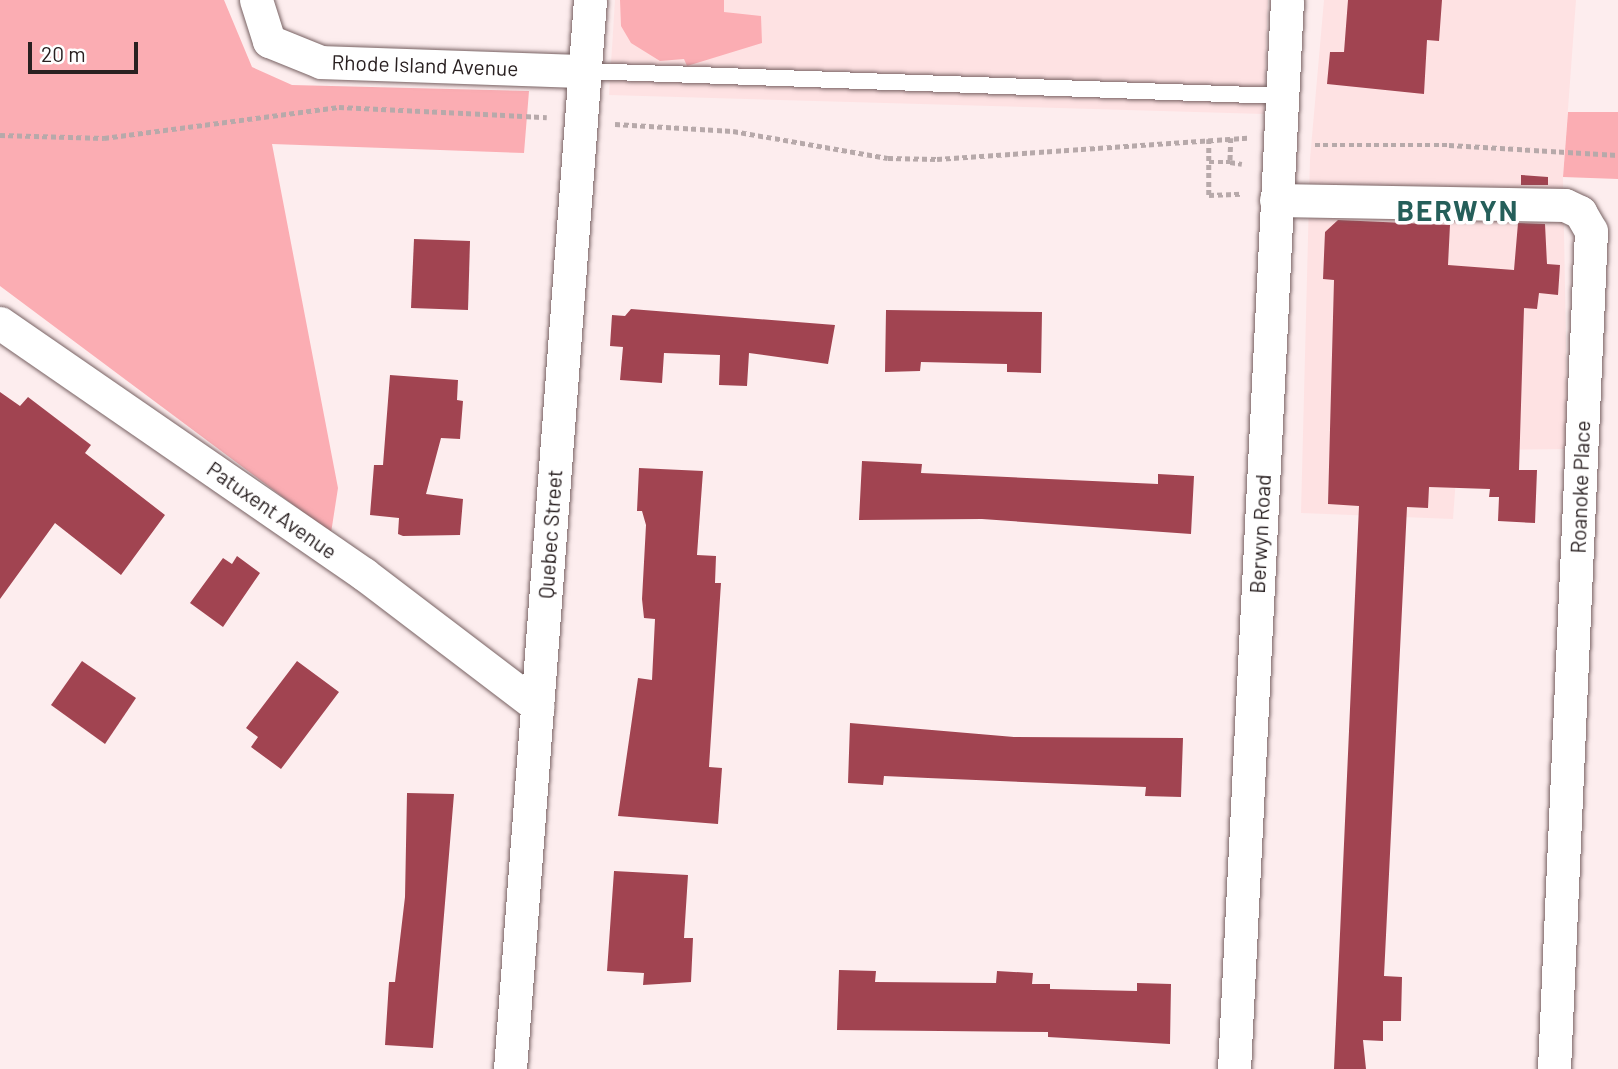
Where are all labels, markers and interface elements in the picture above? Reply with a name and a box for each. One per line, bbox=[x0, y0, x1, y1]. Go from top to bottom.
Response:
scale bar bbox=[32, 28, 142, 72]
text: 20 m bbox=[41, 41, 86, 66]
street label: Rhode Island Avenue bbox=[331, 49, 519, 81]
district label: BERWYN bbox=[1397, 193, 1519, 227]
street label: Roanoke Place bbox=[1565, 420, 1595, 554]
street label: Patuxent Avenue bbox=[202, 456, 342, 564]
street label: Quebec Street bbox=[533, 469, 567, 599]
street label: Berwyn Road bbox=[1244, 474, 1276, 594]

